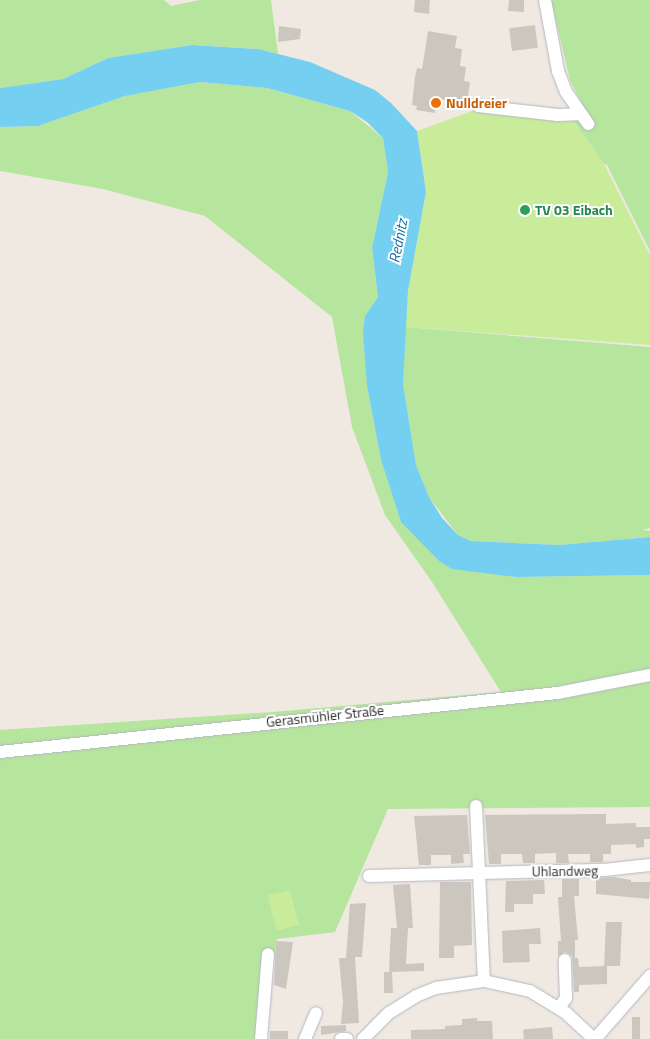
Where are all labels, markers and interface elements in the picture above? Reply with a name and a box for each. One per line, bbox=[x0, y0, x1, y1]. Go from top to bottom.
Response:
place label: Nulldreier bbox=[446, 95, 507, 111]
marker: Nulldreier bbox=[430, 97, 442, 109]
place label: TV 03 Eibach bbox=[535, 202, 613, 218]
marker: TV 03 Eibach bbox=[519, 204, 531, 216]
water label: Rednitz bbox=[385, 217, 411, 265]
street label: Gerasmühler Straße bbox=[265, 701, 385, 731]
street label: Uhlandweg bbox=[532, 862, 598, 880]

